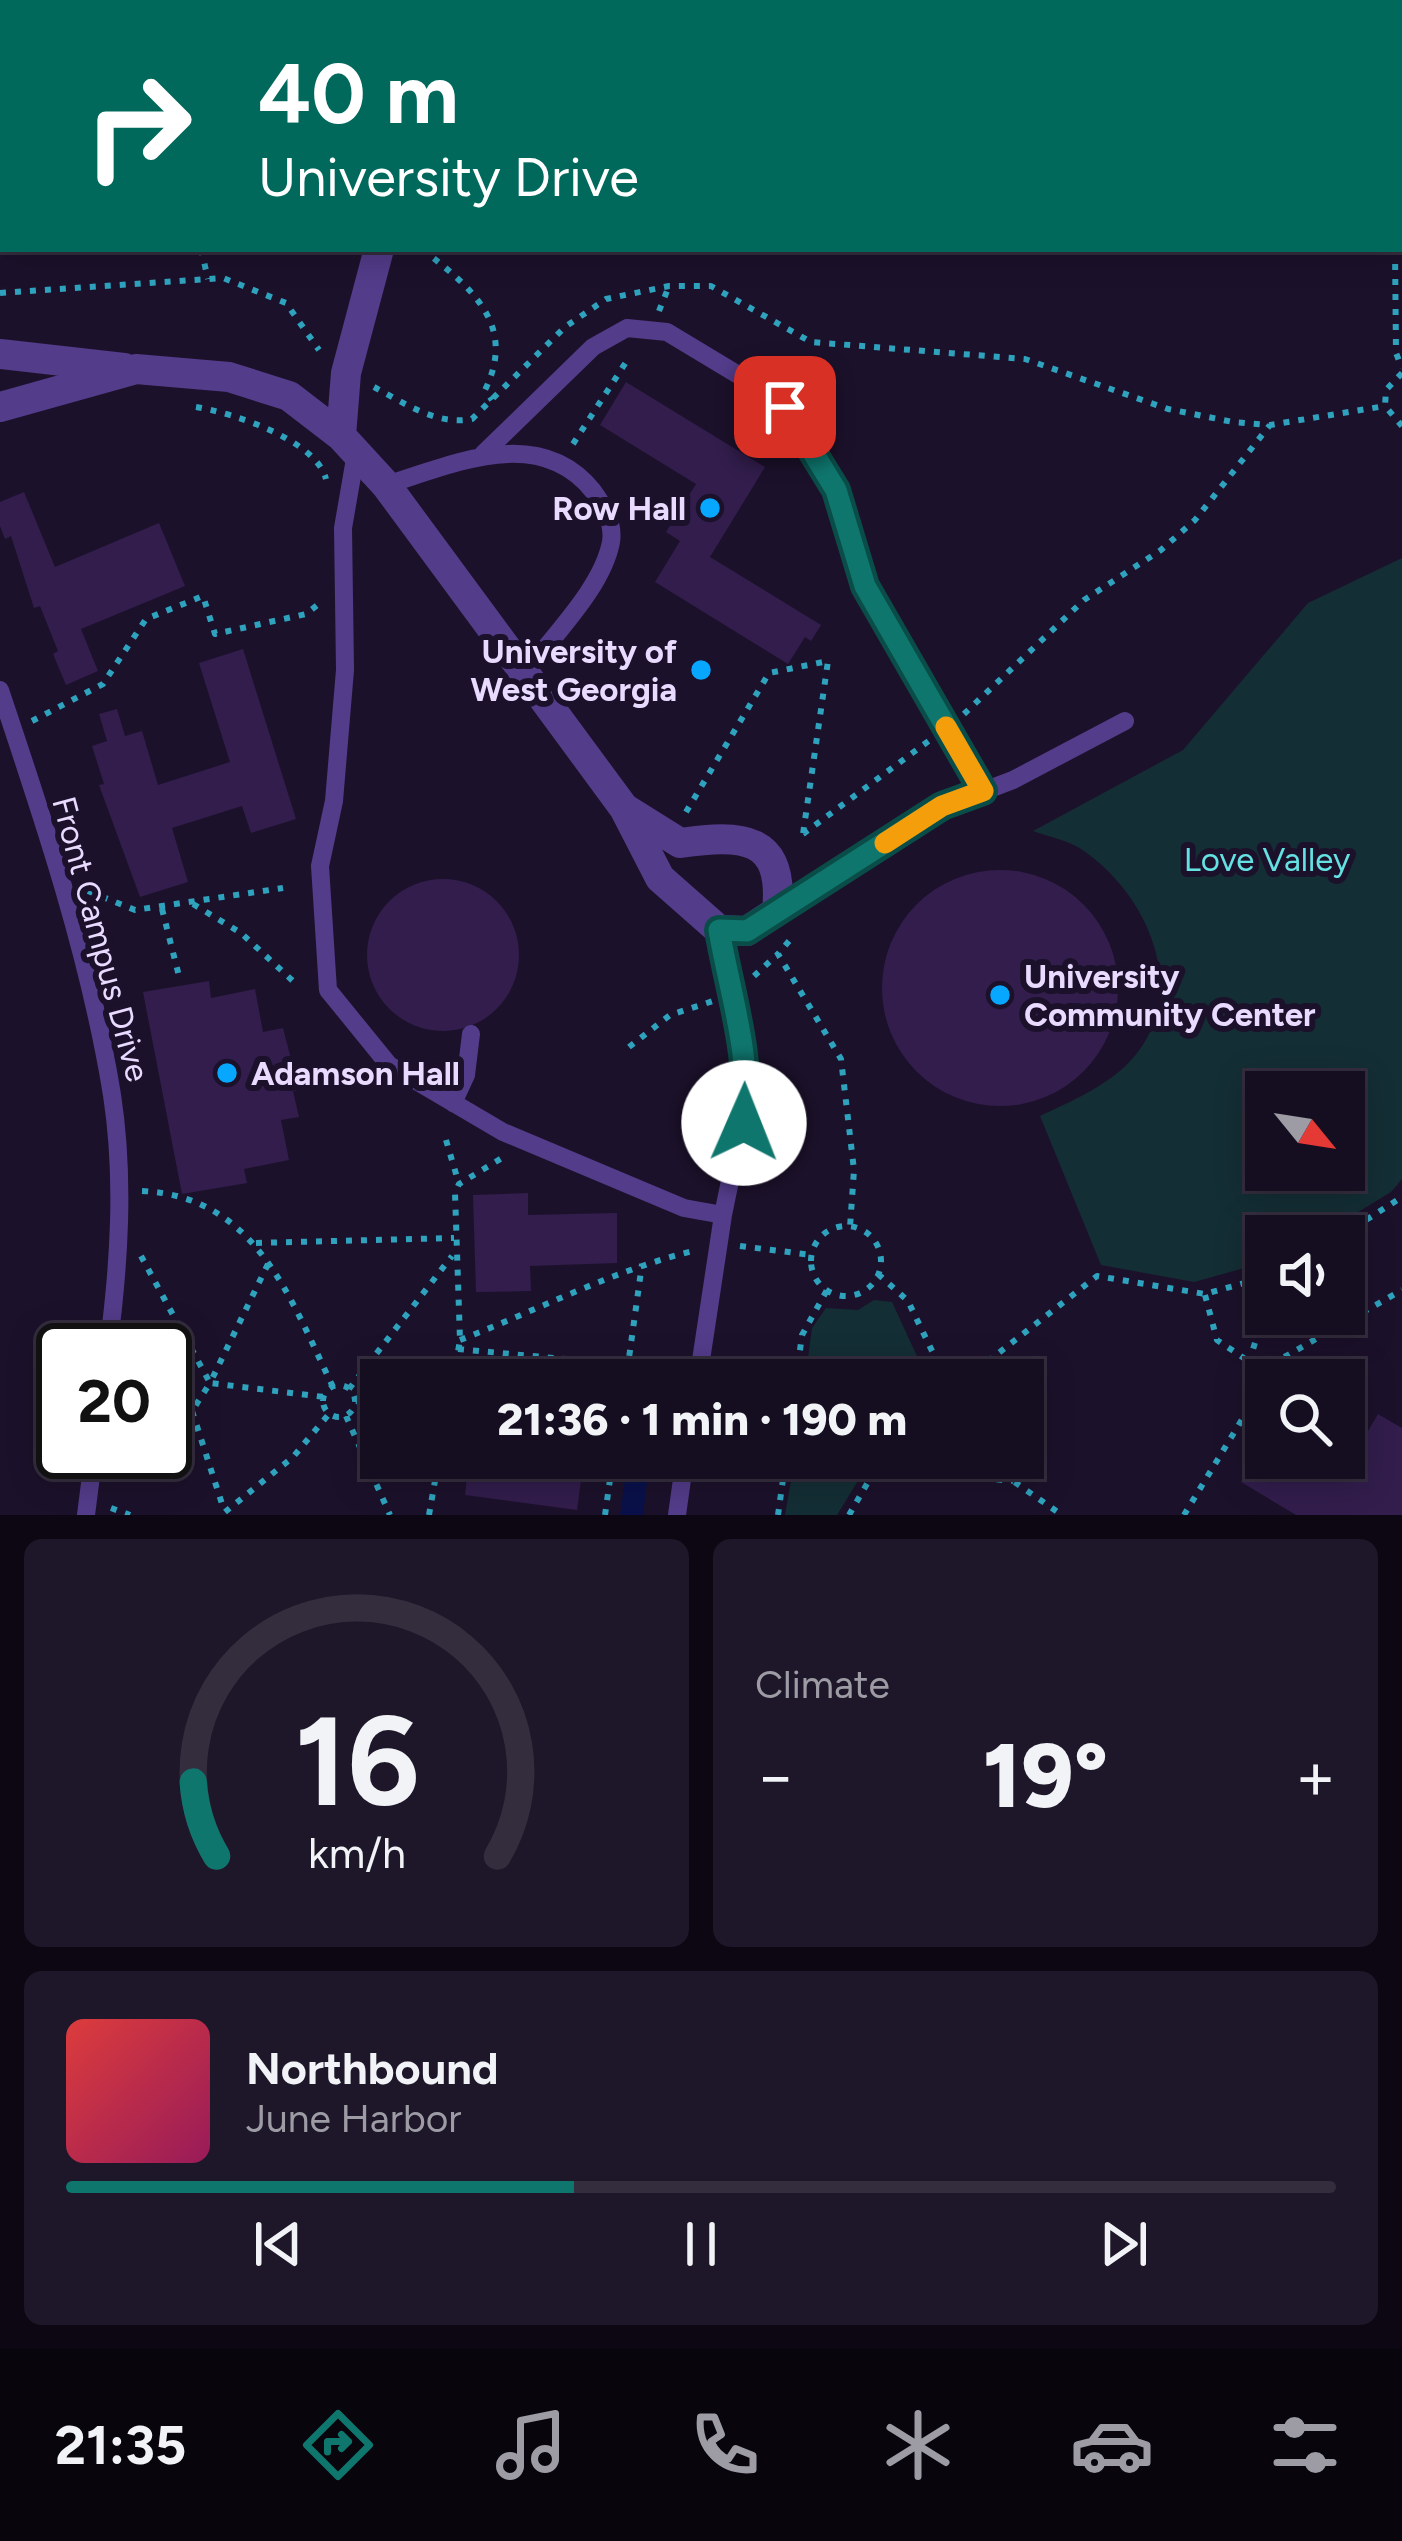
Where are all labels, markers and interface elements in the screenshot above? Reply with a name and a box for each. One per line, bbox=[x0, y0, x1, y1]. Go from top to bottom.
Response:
text: 40 m bbox=[258, 43, 459, 144]
icon: right bbox=[60, 48, 216, 204]
text: University Drive bbox=[258, 145, 639, 210]
pin bbox=[734, 356, 836, 458]
icon: arrive bbox=[752, 374, 818, 440]
place label: Row Hall bbox=[552, 489, 686, 528]
marker: Row Hall bbox=[697, 495, 723, 521]
place label: University of West Georgia bbox=[471, 632, 677, 709]
marker: University of West Georgia bbox=[688, 657, 714, 683]
street label: Front Campus Drive bbox=[44, 792, 158, 1086]
park label: Love Valley bbox=[1184, 840, 1351, 879]
place label: University Community Center bbox=[1024, 957, 1316, 1034]
marker: University Community Center bbox=[987, 982, 1013, 1008]
place label: Adamson Hall bbox=[251, 1054, 460, 1093]
marker: Adamson Hall bbox=[214, 1060, 240, 1086]
position arrow bbox=[681, 1060, 807, 1186]
north arrow bbox=[1245, 1071, 1365, 1191]
map controls bbox=[1245, 1071, 1365, 1479]
button: sound bbox=[1245, 1215, 1365, 1335]
speed limit sign: 20 bbox=[36, 1323, 192, 1479]
button: search bbox=[1245, 1359, 1365, 1479]
text: 21:36 · 1 min · 190 m bbox=[497, 1392, 907, 1446]
text: Climate bbox=[755, 1661, 890, 1708]
text: 16 bbox=[294, 1686, 419, 1836]
text: 19° bbox=[983, 1721, 1108, 1830]
text: − bbox=[755, 1736, 796, 1816]
text: + bbox=[1295, 1736, 1336, 1816]
text: km/h bbox=[308, 1827, 405, 1879]
text: Northbound bbox=[246, 2041, 499, 2095]
text: June Harbor bbox=[246, 2095, 462, 2142]
icon: previous bbox=[245, 2211, 311, 2277]
icon: pause bbox=[668, 2211, 734, 2277]
icon: next bbox=[1091, 2211, 1157, 2277]
icon: directions bbox=[296, 2403, 380, 2487]
icon: music bbox=[489, 2403, 573, 2487]
icon: phone bbox=[683, 2403, 767, 2487]
icon: climate bbox=[876, 2403, 960, 2487]
icon: car bbox=[1070, 2403, 1154, 2487]
icon: filters bbox=[1263, 2403, 1347, 2487]
text: 21:35 bbox=[55, 2413, 186, 2478]

